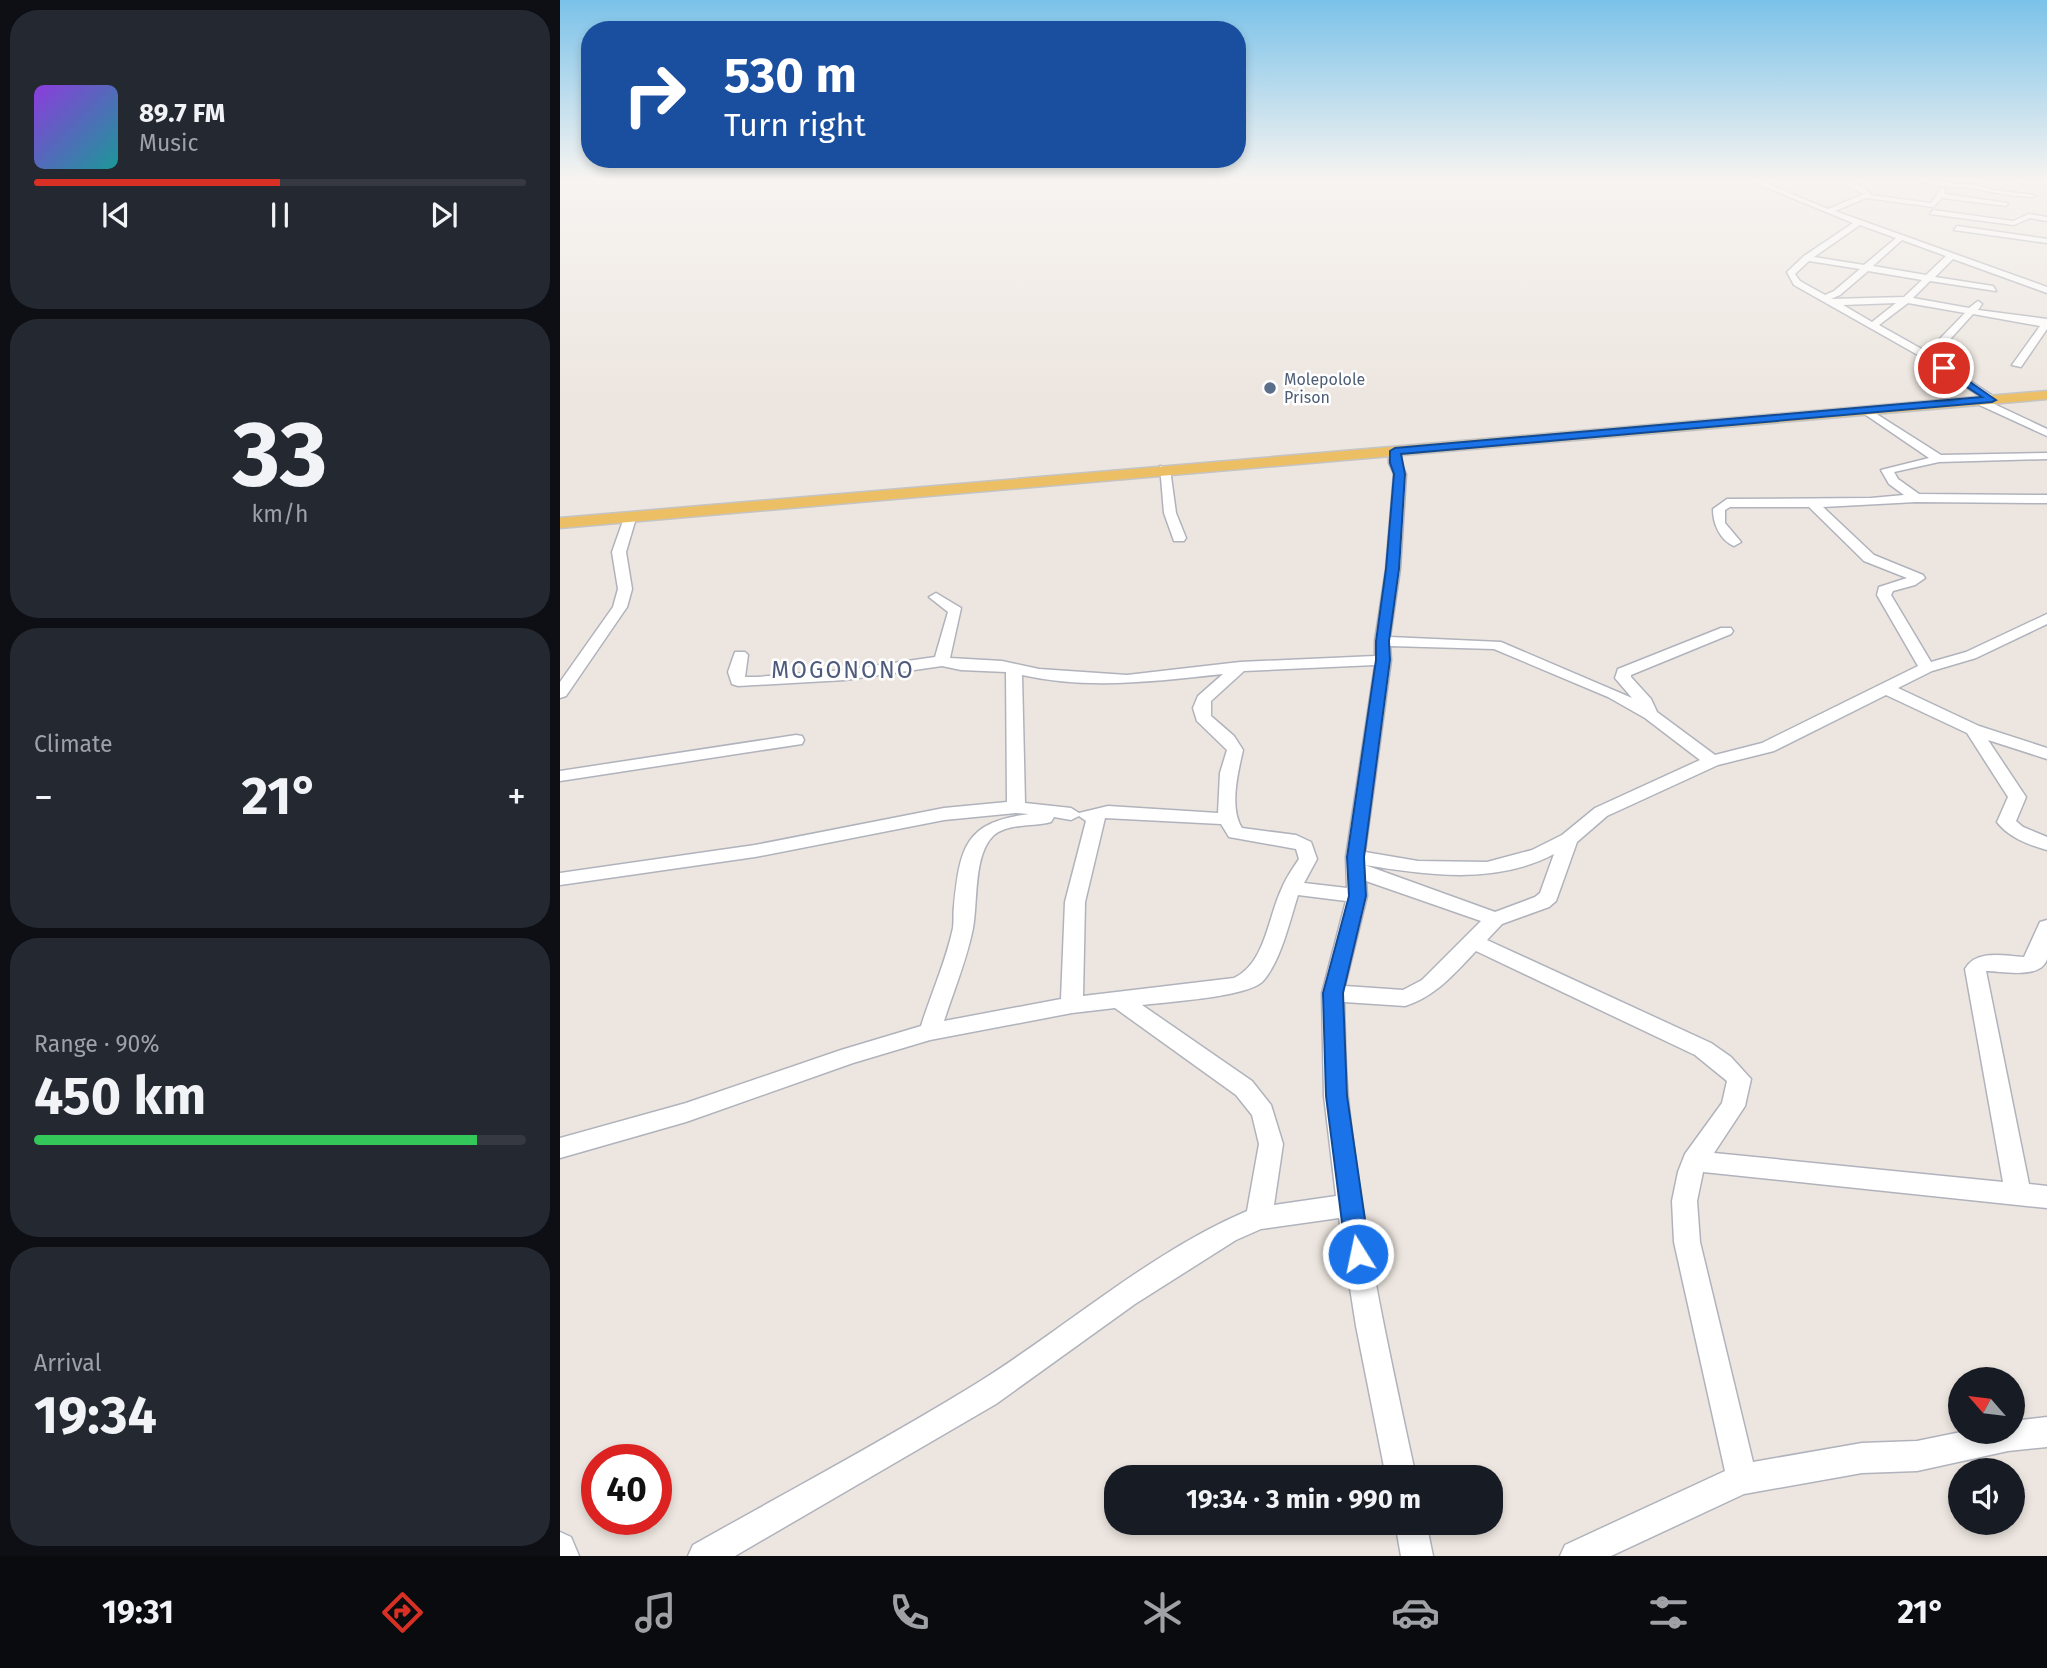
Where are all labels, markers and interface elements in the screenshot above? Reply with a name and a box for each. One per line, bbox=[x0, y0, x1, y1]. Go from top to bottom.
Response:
text: 530 m bbox=[724, 46, 857, 105]
icon: right bbox=[609, 49, 700, 140]
text: 89.7 FM bbox=[139, 98, 225, 129]
text: Turn right bbox=[724, 106, 866, 144]
text: Music bbox=[139, 129, 199, 157]
icon: previous bbox=[97, 196, 135, 234]
icon: pause bbox=[261, 196, 299, 234]
icon: next bbox=[425, 196, 463, 234]
pin bbox=[1914, 338, 1974, 398]
icon: arrive bbox=[1925, 349, 1963, 387]
place label: Molepolole Prison bbox=[1284, 370, 1365, 407]
marker: Molepolole Prison bbox=[1262, 380, 1278, 396]
text: 33 bbox=[233, 400, 327, 509]
text: km/h bbox=[252, 500, 308, 528]
district label: MOGONONO bbox=[771, 656, 915, 684]
text: Climate bbox=[34, 730, 113, 758]
text: 21° bbox=[242, 765, 319, 828]
text: − bbox=[34, 774, 53, 820]
text: + bbox=[507, 774, 526, 820]
text: Range · 90% bbox=[34, 1030, 159, 1058]
text: 450 km bbox=[34, 1065, 206, 1128]
position arrow bbox=[1321, 1217, 1395, 1291]
text: Arrival bbox=[34, 1349, 101, 1377]
north arrow bbox=[1948, 1367, 2025, 1444]
map controls bbox=[1948, 1367, 2025, 1535]
text: 19:34 bbox=[34, 1384, 157, 1447]
speed limit sign: 40 bbox=[581, 1444, 672, 1535]
button: sound bbox=[1948, 1458, 2025, 1535]
text: 19:34 · 3 min · 990 m bbox=[1186, 1484, 1421, 1515]
icon: directions bbox=[378, 1588, 427, 1637]
icon: music bbox=[631, 1588, 680, 1637]
icon: phone bbox=[885, 1588, 934, 1637]
icon: climate bbox=[1138, 1588, 1187, 1637]
icon: car bbox=[1391, 1588, 1440, 1637]
icon: filters bbox=[1644, 1588, 1693, 1637]
text: 19:31 bbox=[102, 1593, 174, 1631]
text: 21° bbox=[1898, 1593, 1945, 1631]

